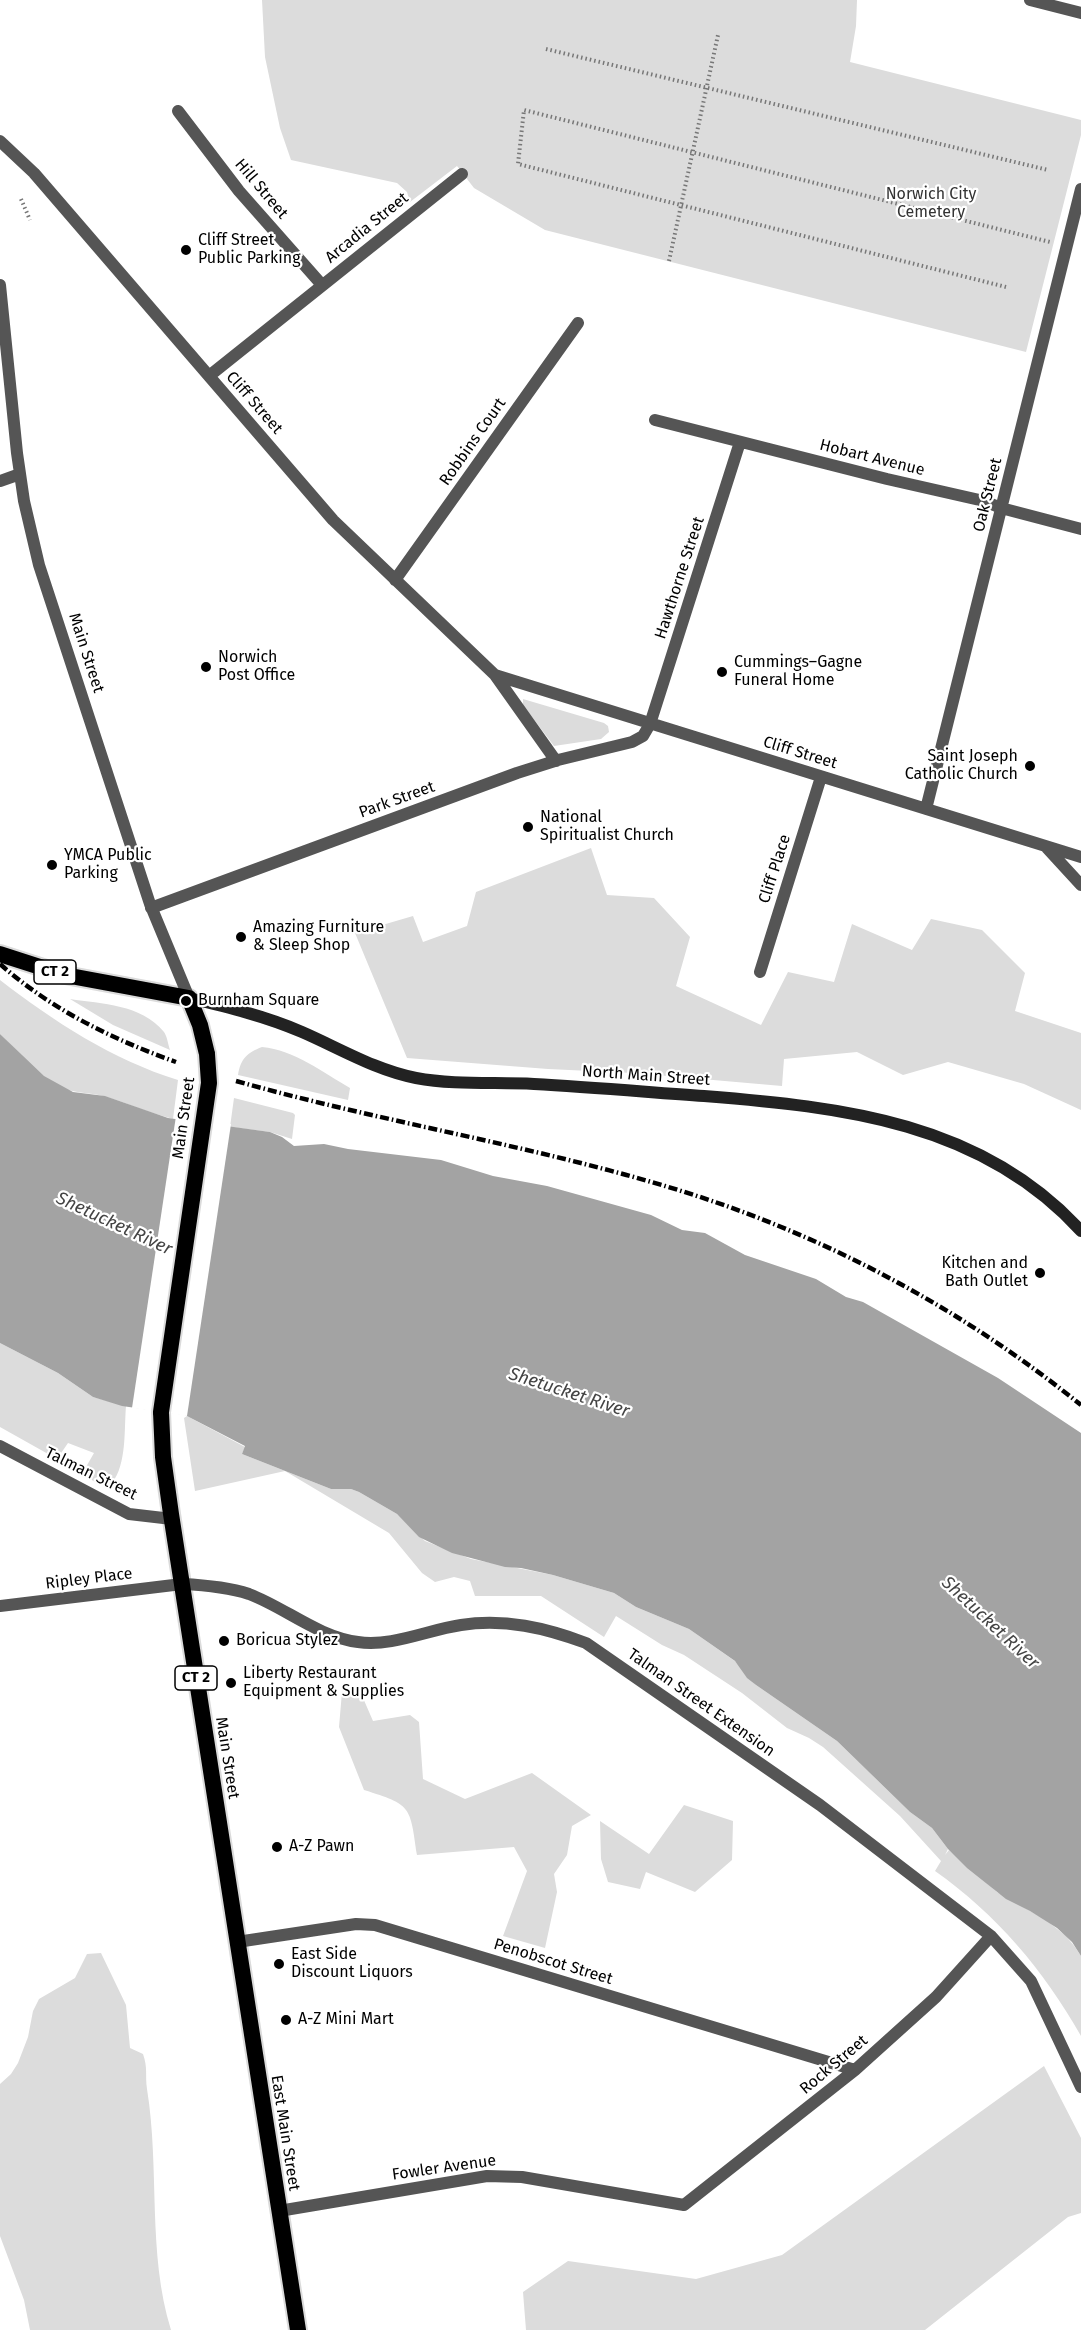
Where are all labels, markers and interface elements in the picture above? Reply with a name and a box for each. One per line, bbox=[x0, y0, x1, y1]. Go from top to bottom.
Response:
street label: Hill Street bbox=[230, 155, 292, 223]
park label: Norwich City Cemetery bbox=[886, 185, 976, 223]
street label: Arcadia Street bbox=[322, 189, 412, 267]
place label: Cliff Street Public Parking bbox=[198, 231, 300, 269]
marker: Cliff Street Public Parking bbox=[179, 243, 193, 257]
street label: Cliff Street bbox=[222, 368, 286, 438]
street label: Robbins Court bbox=[436, 394, 510, 490]
street label: Hobart Avenue bbox=[817, 436, 927, 480]
street label: Oak Street bbox=[970, 456, 1006, 534]
street label: Hawthorne Street bbox=[651, 514, 709, 642]
street label: Main Street bbox=[64, 611, 108, 695]
place label: Norwich Post Office bbox=[218, 648, 295, 686]
place label: Cummings–Gagne Funeral Home bbox=[734, 653, 862, 691]
marker: Norwich Post Office bbox=[199, 660, 213, 674]
marker: Cummings–Gagne Funeral Home bbox=[715, 665, 729, 679]
street label: Cliff Street bbox=[761, 733, 839, 773]
place label: Saint Joseph Catholic Church bbox=[905, 747, 1018, 785]
marker: Saint Joseph Catholic Church bbox=[1023, 759, 1037, 773]
street label: Park Street bbox=[357, 777, 437, 823]
place label: National Spiritualist Church bbox=[540, 808, 674, 846]
marker: National Spiritualist Church bbox=[521, 820, 535, 834]
street label: Cliff Place bbox=[755, 832, 795, 906]
place label: YMCA Public Parking bbox=[64, 846, 152, 884]
marker: YMCA Public Parking bbox=[45, 858, 59, 872]
place label: Amazing Furniture & Sleep Shop bbox=[253, 918, 384, 956]
marker: Amazing Furniture & Sleep Shop bbox=[234, 930, 248, 944]
road number: CT 2 bbox=[34, 960, 76, 984]
place label: Burnham Square bbox=[198, 991, 319, 1011]
marker: Burnham Square bbox=[179, 994, 193, 1008]
street label: North Main Street bbox=[581, 1062, 711, 1090]
street label: Main Street bbox=[169, 1076, 199, 1160]
water label: Shetucket River bbox=[53, 1188, 175, 1260]
place label: Kitchen and Bath Outlet bbox=[942, 1254, 1028, 1292]
marker: Kitchen and Bath Outlet bbox=[1033, 1266, 1047, 1280]
water label: Shetucket River bbox=[506, 1363, 632, 1423]
street label: Talman Street bbox=[42, 1443, 140, 1505]
street label: Ripley Place bbox=[44, 1564, 134, 1594]
water label: Shetucket River bbox=[937, 1572, 1043, 1674]
place label: Boricua Stylez bbox=[236, 1631, 338, 1651]
marker: Boricua Stylez bbox=[217, 1634, 231, 1648]
street label: Talman Street Extension bbox=[624, 1645, 778, 1761]
place label: Liberty Restaurant Equipment & Supplies bbox=[243, 1664, 404, 1702]
road number: CT 2 bbox=[175, 1666, 217, 1690]
marker: Liberty Restaurant Equipment & Supplies bbox=[224, 1676, 238, 1690]
street label: Main Street bbox=[211, 1716, 243, 1800]
place label: A-Z Pawn bbox=[289, 1837, 354, 1857]
marker: A-Z Pawn bbox=[270, 1840, 284, 1854]
street label: Penobscot Street bbox=[491, 1935, 615, 1989]
place label: East Side Discount Liquors bbox=[291, 1945, 413, 1983]
marker: East Side Discount Liquors bbox=[272, 1957, 286, 1971]
place label: A-Z Mini Mart bbox=[298, 2010, 394, 2030]
marker: A-Z Mini Mart bbox=[279, 2013, 293, 2027]
street label: Rock Street bbox=[796, 2031, 872, 2099]
street label: East Main Street bbox=[266, 2074, 304, 2192]
street label: Fowler Avenue bbox=[391, 2151, 497, 2185]

